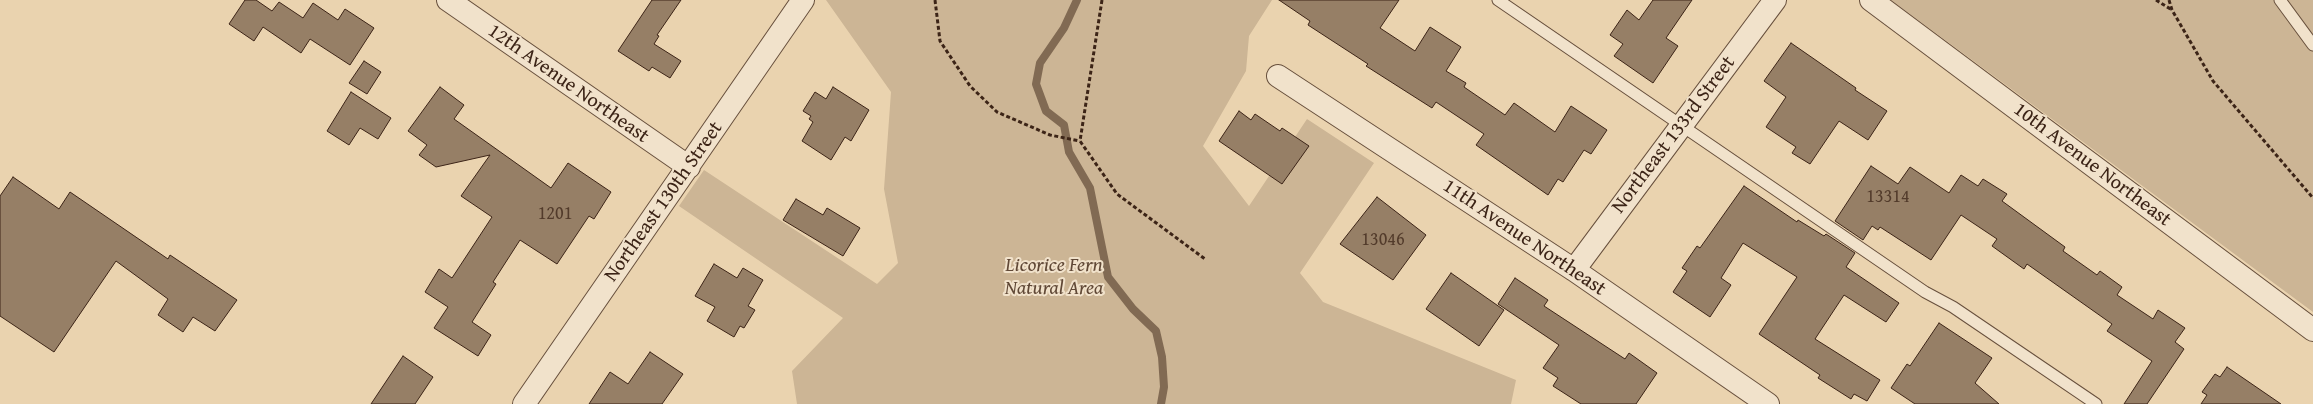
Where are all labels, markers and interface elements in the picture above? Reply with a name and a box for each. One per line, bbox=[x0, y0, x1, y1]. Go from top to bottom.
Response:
street label: 12th Avenue Northeast bbox=[483, 19, 653, 149]
street label: Northeast 133rd Street bbox=[1607, 52, 1741, 218]
street label: 10th Avenue Northeast bbox=[2008, 98, 2176, 232]
street label: Northeast 130th Street bbox=[600, 117, 728, 287]
street label: 11th Avenue Northeast bbox=[1438, 175, 1610, 301]
house number: 13314 bbox=[1866, 186, 1910, 208]
house number: 1201 bbox=[538, 203, 572, 225]
house number: 13046 bbox=[1361, 229, 1405, 251]
park label: Licorice Fern Natural Area bbox=[1005, 254, 1103, 301]

